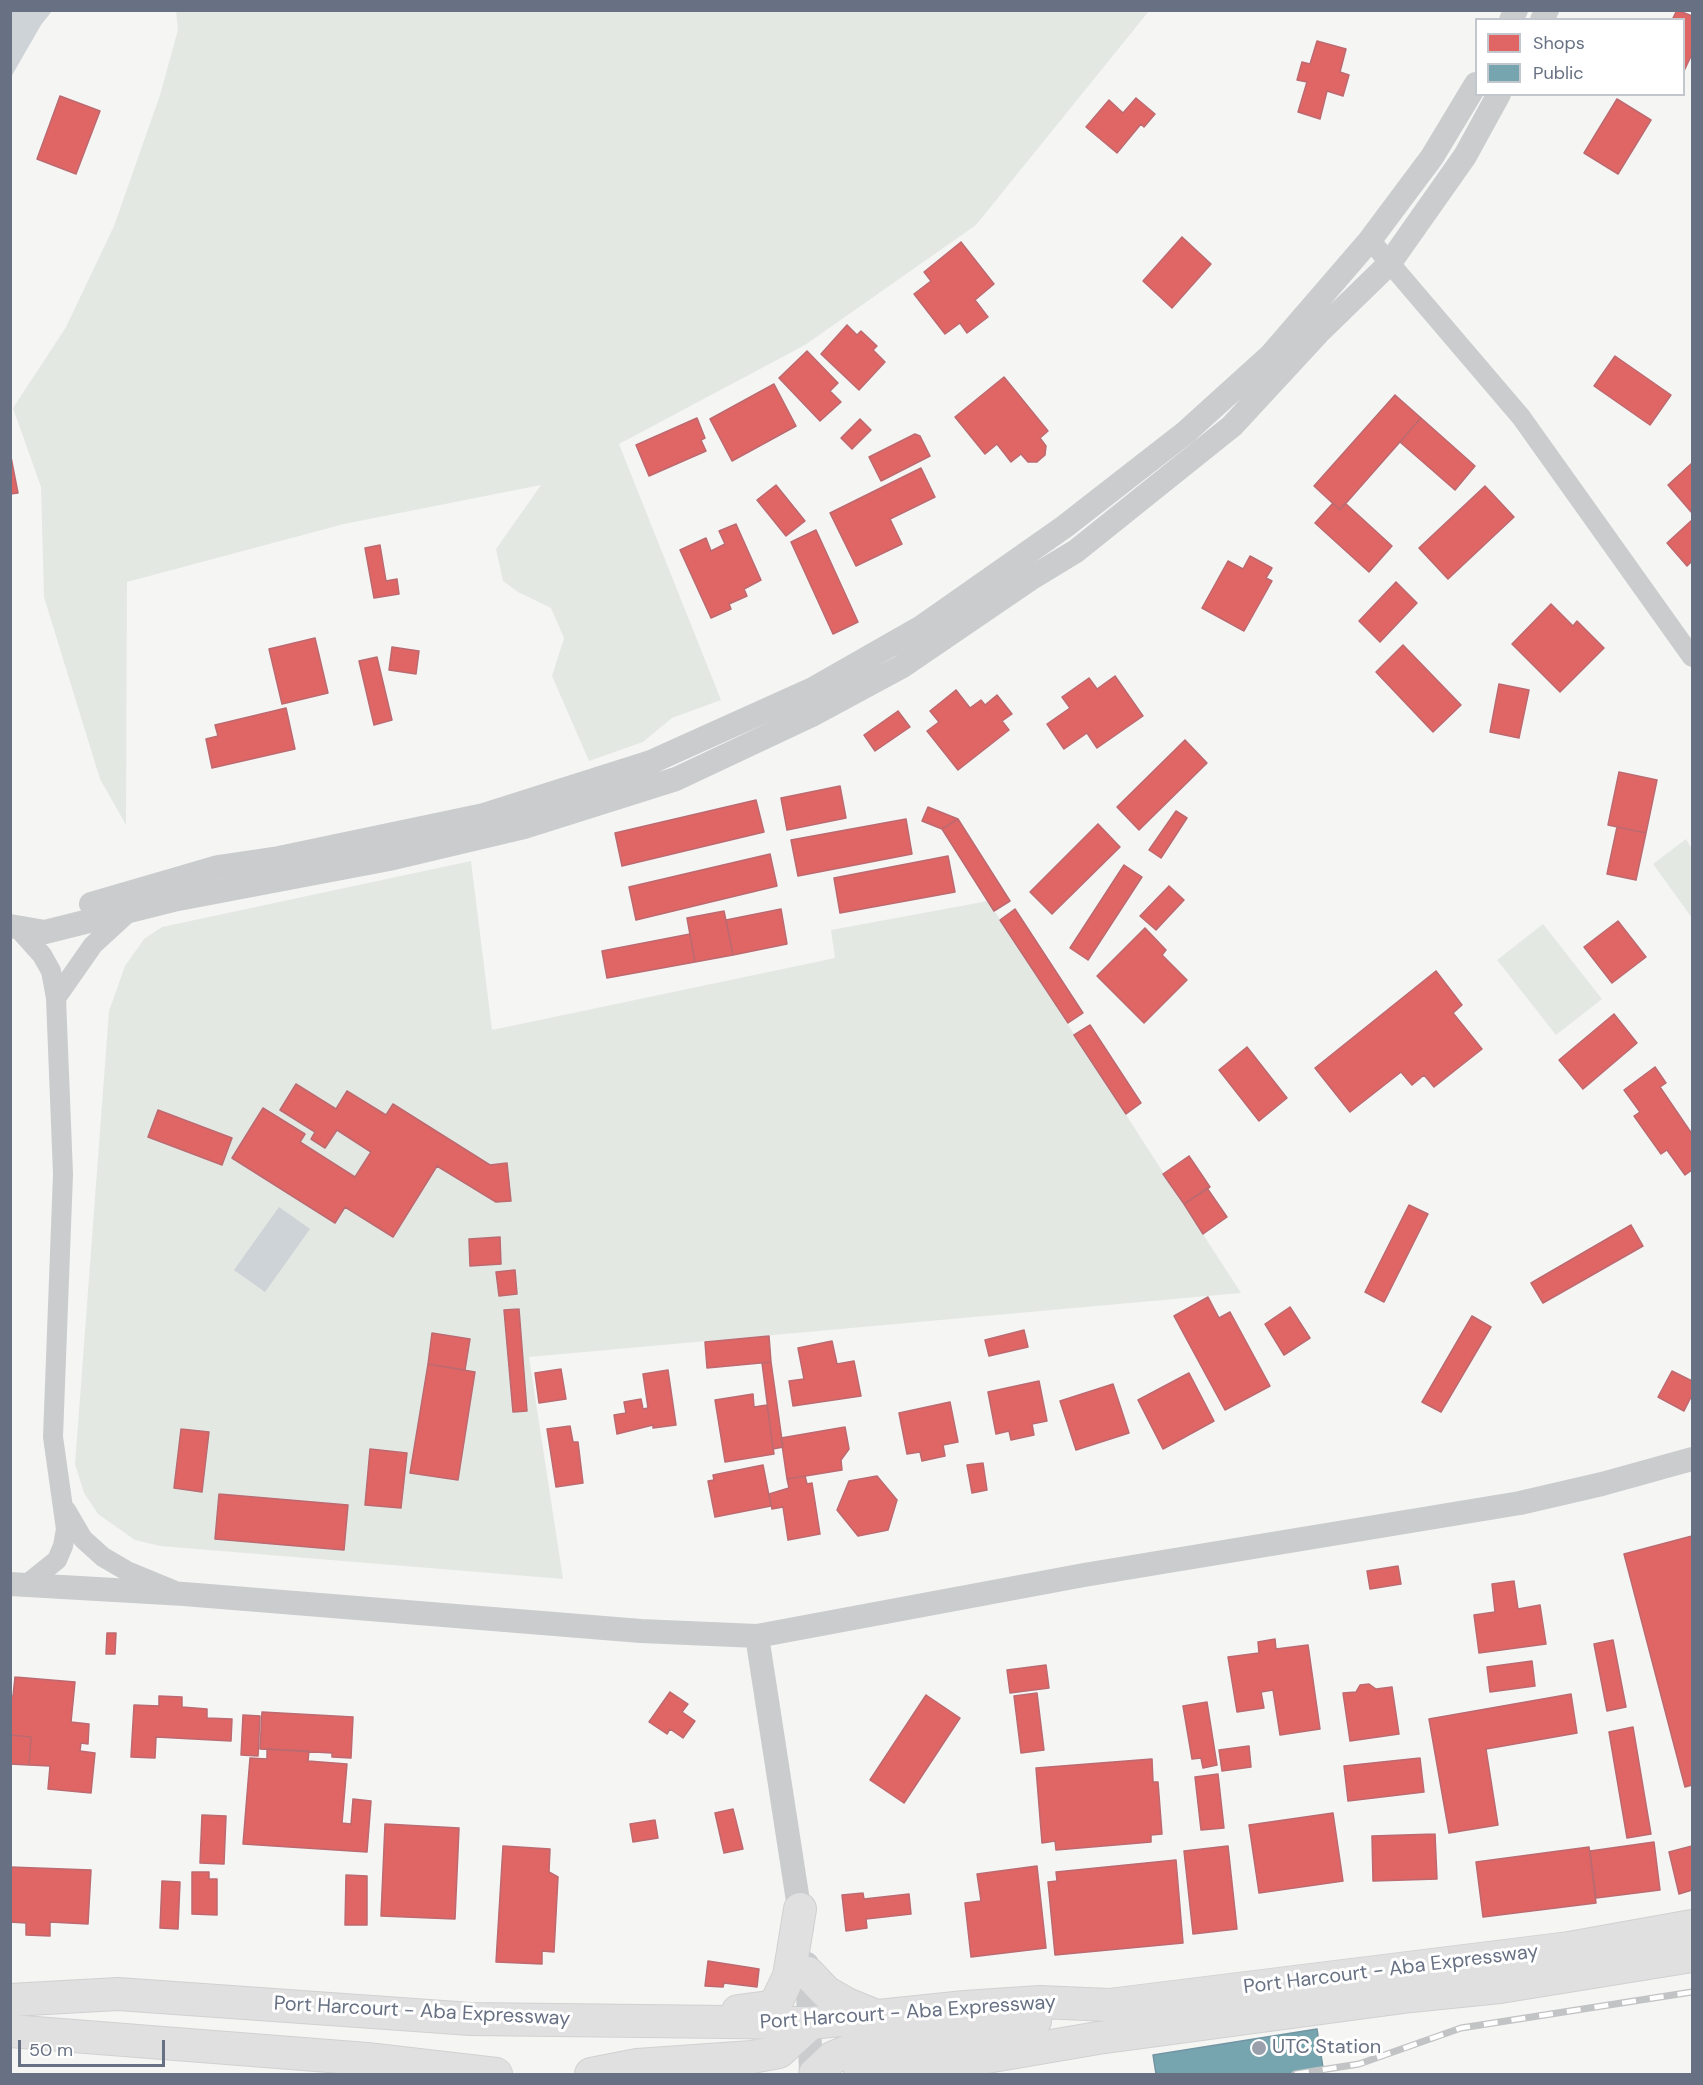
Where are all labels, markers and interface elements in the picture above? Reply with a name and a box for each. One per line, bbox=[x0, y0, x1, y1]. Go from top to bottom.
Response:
legend bbox=[1475, 18, 1685, 96]
text: Shops bbox=[1533, 31, 1585, 55]
text: Public bbox=[1533, 61, 1584, 85]
street label: Port Harcourt - Aba Expressway bbox=[1242, 1940, 1540, 2000]
street label: Port Harcourt - Aba Expressway bbox=[759, 1991, 1057, 2035]
street label: Port Harcourt - Aba Expressway bbox=[273, 1992, 571, 2032]
scale bar bbox=[21, 2028, 168, 2066]
place label: UTC Station bbox=[1272, 2036, 1381, 2060]
text: 50 m bbox=[29, 2038, 73, 2062]
marker: UTC Station bbox=[1250, 2039, 1268, 2057]

